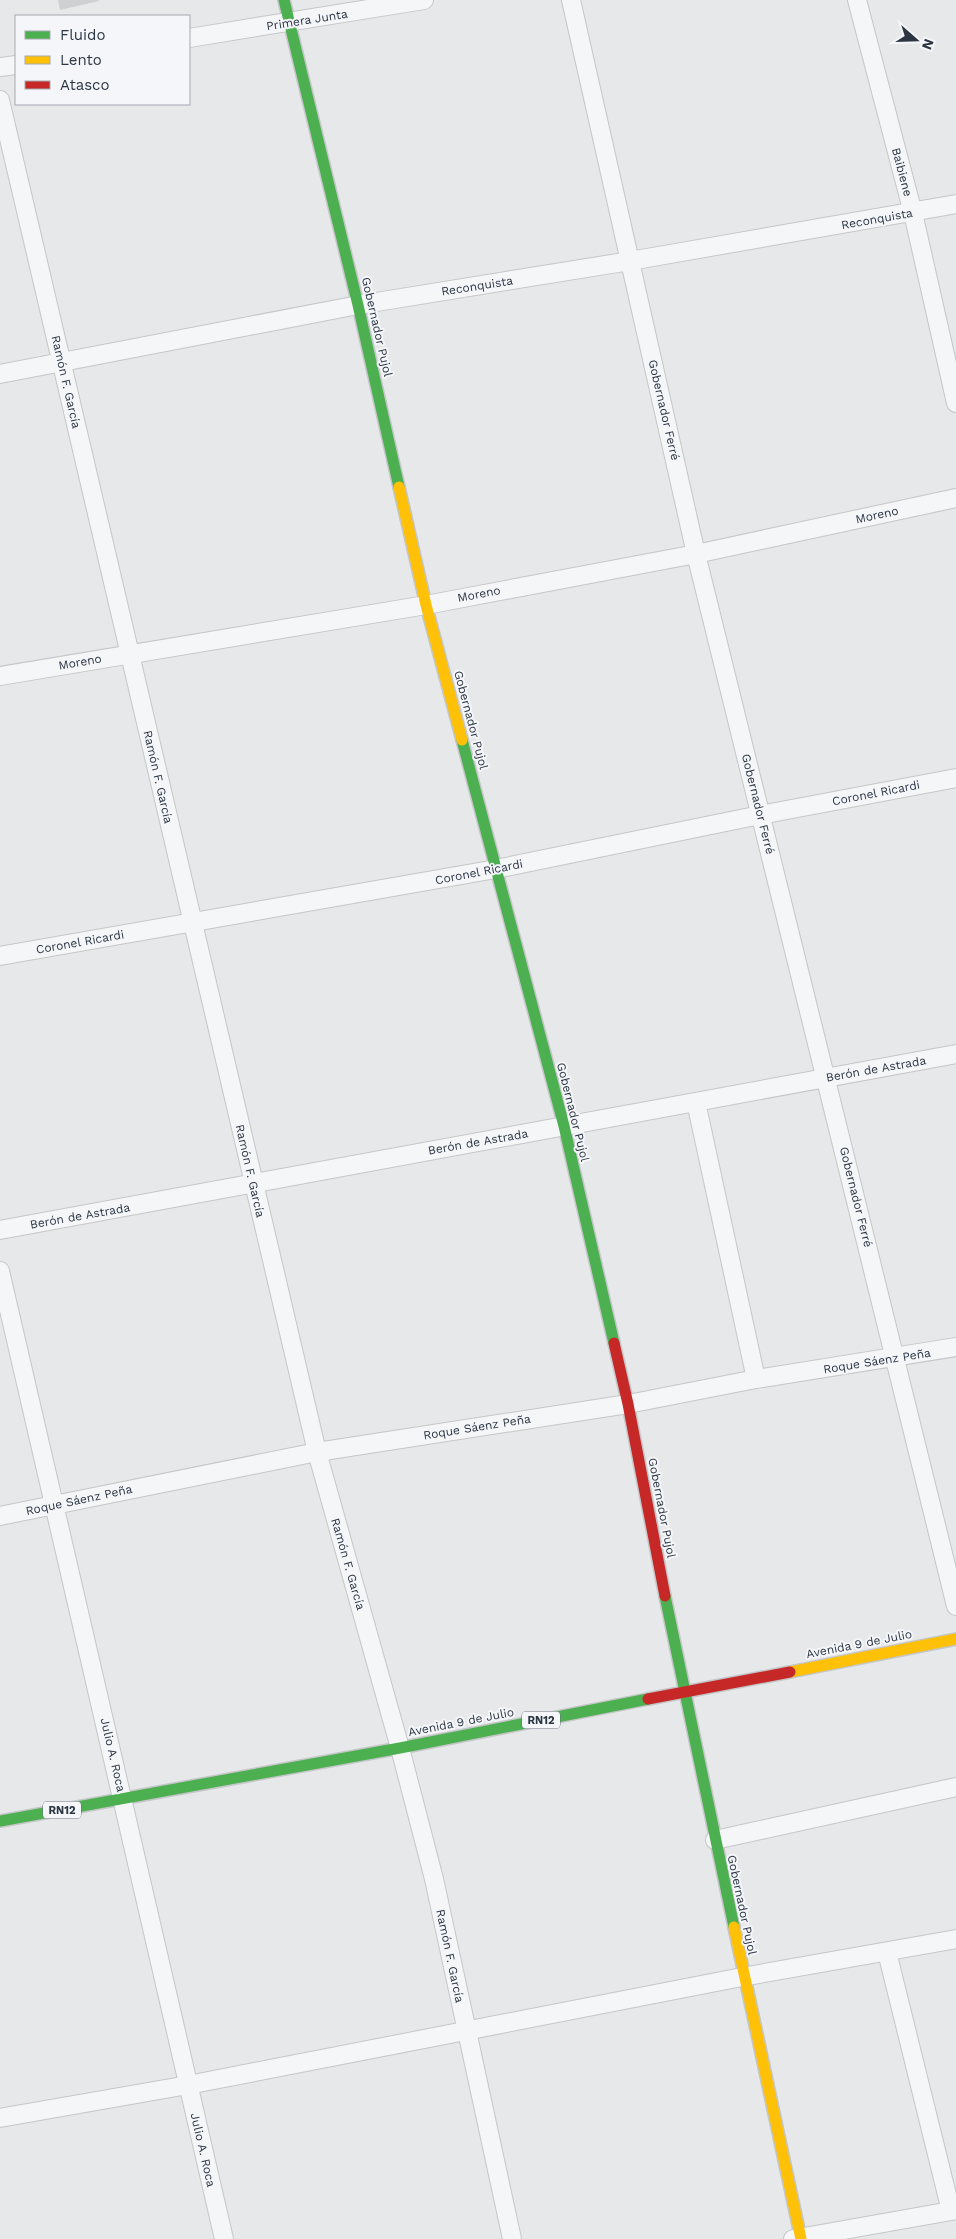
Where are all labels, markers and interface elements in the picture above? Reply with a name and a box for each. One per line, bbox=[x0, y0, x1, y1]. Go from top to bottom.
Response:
street label: Primera Junta bbox=[265, 7, 349, 33]
legend bbox=[15, 15, 190, 105]
north arrow bbox=[891, 15, 941, 65]
text: Fluido bbox=[60, 26, 105, 44]
text: N bbox=[919, 37, 938, 52]
text: Lento bbox=[60, 51, 102, 69]
text: Atasco bbox=[60, 76, 109, 94]
street label: Baibiene bbox=[889, 146, 915, 198]
street label: Reconquista bbox=[840, 206, 914, 232]
street label: Reconquista bbox=[440, 273, 514, 299]
street label: Gobernador Pujol bbox=[359, 276, 395, 378]
street label: Ramón F. García bbox=[48, 334, 84, 430]
street label: Gobernador Ferré bbox=[646, 358, 682, 462]
street label: Moreno bbox=[854, 504, 900, 526]
street label: Moreno bbox=[456, 583, 502, 605]
street label: Moreno bbox=[57, 651, 103, 673]
street label: Gobernador Pujol bbox=[451, 669, 491, 771]
street label: Ramón F. García bbox=[140, 729, 176, 825]
street label: Gobernador Ferré bbox=[739, 752, 777, 856]
street label: Coronel Ricardi bbox=[831, 778, 921, 808]
street label: Coronel Ricardi bbox=[434, 857, 524, 887]
street label: Coronel Ricardi bbox=[35, 927, 125, 957]
street label: Berón de Astrada bbox=[825, 1053, 927, 1085]
street label: Gobernador Pujol bbox=[554, 1061, 592, 1163]
street label: Ramón F. García bbox=[232, 1123, 268, 1219]
street label: Berón de Astrada bbox=[427, 1126, 529, 1158]
street label: Gobernador Ferré bbox=[837, 1145, 875, 1249]
street label: Berón de Astrada bbox=[29, 1200, 131, 1232]
street label: Roque Sáenz Peña bbox=[822, 1346, 932, 1376]
street label: Roque Sáenz Peña bbox=[422, 1412, 532, 1442]
street label: Gobernador Pujol bbox=[645, 1457, 679, 1560]
street label: Roque Sáenz Peña bbox=[24, 1482, 134, 1518]
street label: Ramón F. García bbox=[328, 1516, 368, 1612]
street label: Avenida 9 de Julio bbox=[805, 1627, 913, 1661]
street label: Avenida 9 de Julio bbox=[407, 1705, 515, 1739]
road number: RN12 bbox=[522, 1712, 560, 1728]
street label: Julio A. Roca bbox=[98, 1717, 128, 1794]
road number: RN12 bbox=[43, 1802, 81, 1818]
street label: Gobernador Pujol bbox=[725, 1854, 759, 1956]
street label: Ramón F. García bbox=[433, 1908, 467, 2004]
street label: Julio A. Roca bbox=[188, 2112, 218, 2189]

